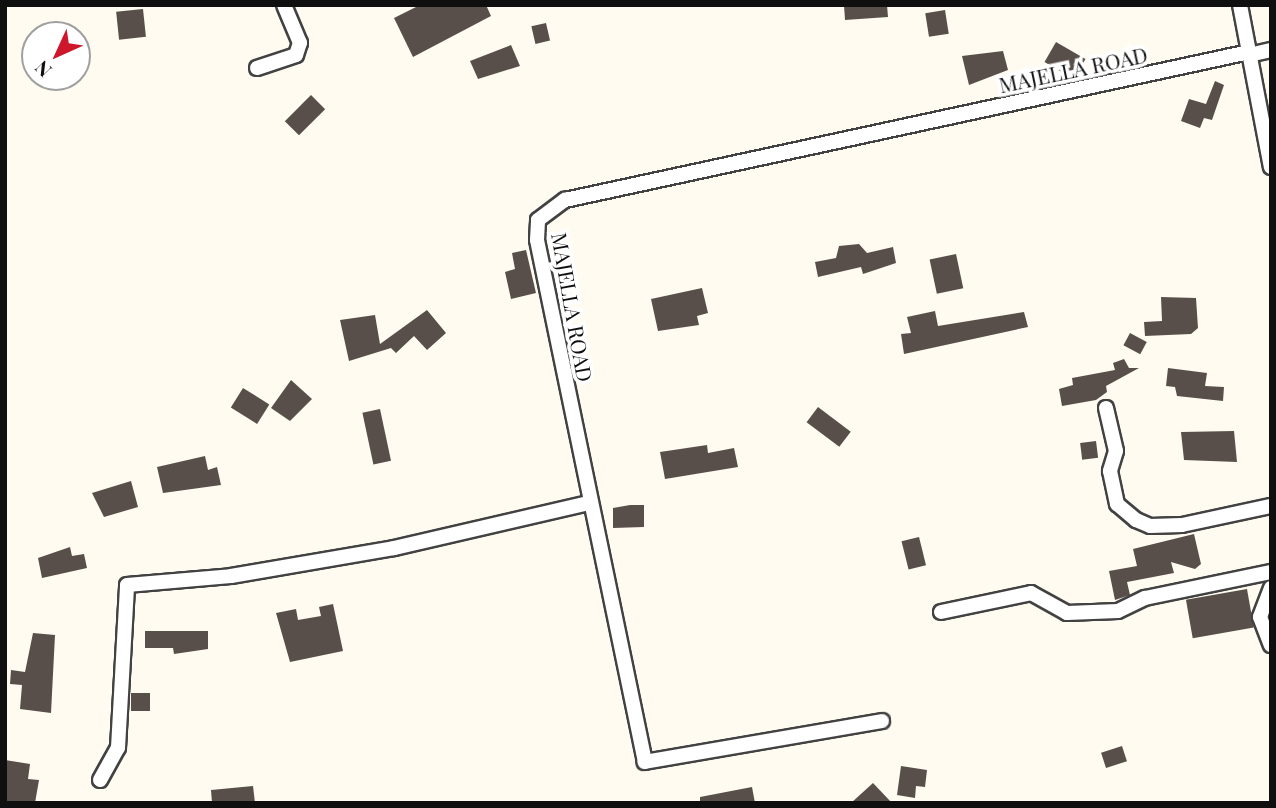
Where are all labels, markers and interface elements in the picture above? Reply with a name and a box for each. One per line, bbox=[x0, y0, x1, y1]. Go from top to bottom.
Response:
north arrow bbox=[21, 21, 91, 91]
street label: MAJELLA ROAD bbox=[996, 41, 1150, 97]
text: N bbox=[29, 55, 57, 83]
street label: MAJELLA ROAD bbox=[547, 230, 599, 384]

